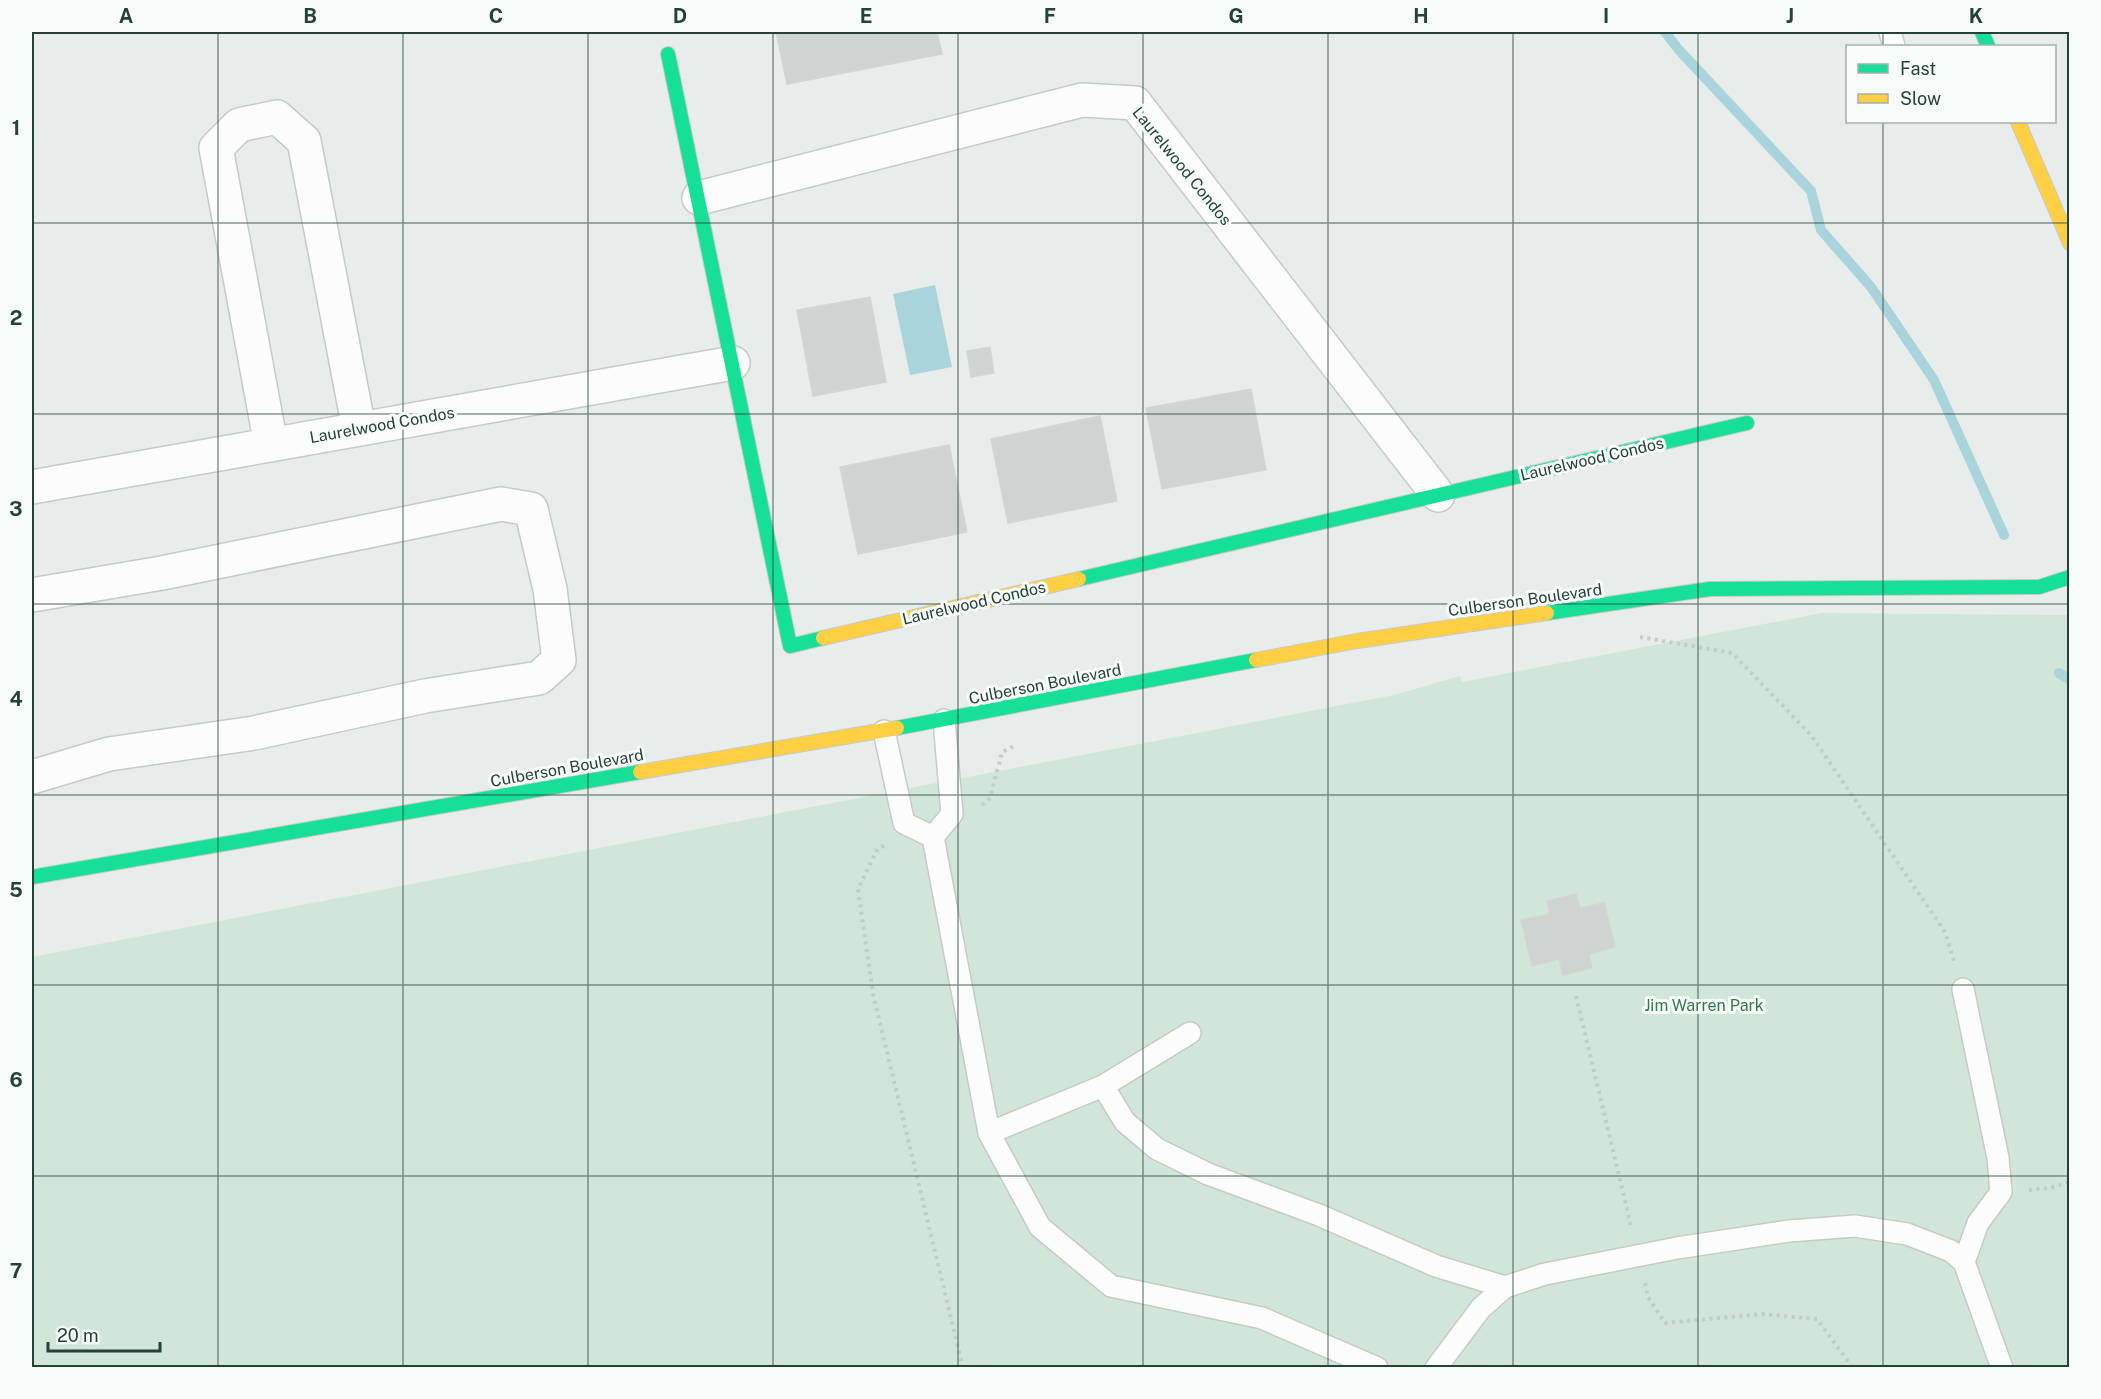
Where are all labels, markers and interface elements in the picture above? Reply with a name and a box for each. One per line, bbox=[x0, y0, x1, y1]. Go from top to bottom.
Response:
text: A bbox=[119, 4, 133, 28]
text: B bbox=[303, 4, 317, 28]
text: C bbox=[489, 4, 503, 28]
text: D bbox=[673, 4, 687, 28]
text: E bbox=[860, 4, 872, 28]
text: F bbox=[1044, 4, 1056, 28]
text: G bbox=[1228, 4, 1244, 28]
text: H bbox=[1413, 4, 1429, 28]
text: I bbox=[1603, 4, 1609, 28]
text: J bbox=[1786, 4, 1794, 28]
text: K bbox=[1969, 4, 1983, 28]
legend bbox=[1846, 45, 2056, 123]
text: Fast bbox=[1900, 58, 1936, 79]
text: Slow bbox=[1900, 88, 1941, 109]
street label: Laurelwood Condos bbox=[1128, 103, 1236, 229]
text: 1 bbox=[12, 116, 20, 140]
text: 2 bbox=[10, 306, 22, 330]
street label: Laurelwood Condos bbox=[308, 403, 456, 447]
street label: Laurelwood Condos bbox=[1518, 433, 1666, 485]
text: 3 bbox=[9, 497, 23, 521]
street label: Laurelwood Condos bbox=[900, 577, 1048, 629]
street label: Culberson Boulevard bbox=[1447, 580, 1603, 620]
street label: Culberson Boulevard bbox=[967, 660, 1123, 708]
text: 4 bbox=[9, 687, 23, 711]
street label: Culberson Boulevard bbox=[489, 745, 645, 791]
text: 5 bbox=[9, 878, 23, 902]
park label: Jim Warren Park bbox=[1644, 996, 1764, 1015]
text: 6 bbox=[9, 1068, 23, 1092]
text: 7 bbox=[10, 1259, 22, 1283]
scale bar bbox=[48, 1315, 160, 1353]
text: 20 m bbox=[57, 1325, 99, 1346]

